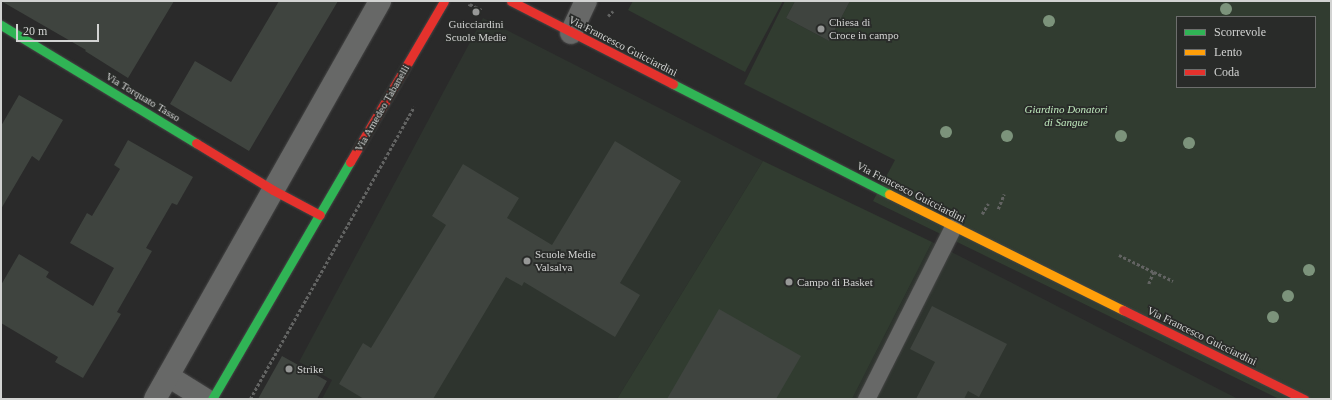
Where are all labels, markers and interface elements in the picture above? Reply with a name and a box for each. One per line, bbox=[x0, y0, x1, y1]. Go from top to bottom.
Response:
marker: Guicciardini Scuole Medie bbox=[471, 7, 481, 17]
street label: Via Francesco Guicciardini bbox=[566, 13, 680, 79]
scale bar bbox=[18, 16, 101, 42]
place label: Chiesa di Croce in campo bbox=[829, 16, 899, 42]
legend bbox=[1176, 16, 1316, 88]
place label: Guicciardini Scuole Medie bbox=[446, 18, 506, 44]
text: 20 m bbox=[23, 24, 47, 38]
marker: Chiesa di Croce in campo bbox=[816, 24, 826, 34]
text: Scorrevole bbox=[1214, 25, 1266, 39]
text: Lento bbox=[1214, 45, 1242, 59]
street label: Via Amedeo Tabanelli bbox=[352, 62, 412, 154]
text: Coda bbox=[1214, 65, 1239, 79]
street label: Via Torquato Tasso bbox=[103, 69, 183, 125]
park label: Giardino Donatori di Sangue bbox=[1024, 103, 1108, 129]
street label: Via Francesco Guicciardini bbox=[854, 159, 968, 225]
place label: Scuole Medie Valsalva bbox=[535, 248, 596, 274]
marker: Scuole Medie Valsalva bbox=[522, 256, 532, 266]
place label: Campo di Basket bbox=[797, 275, 873, 289]
marker: Campo di Basket bbox=[784, 277, 794, 287]
street label: Via Francesco Guicciardini bbox=[1145, 304, 1259, 368]
place label: Strike bbox=[297, 362, 323, 376]
marker: Strike bbox=[284, 364, 294, 374]

